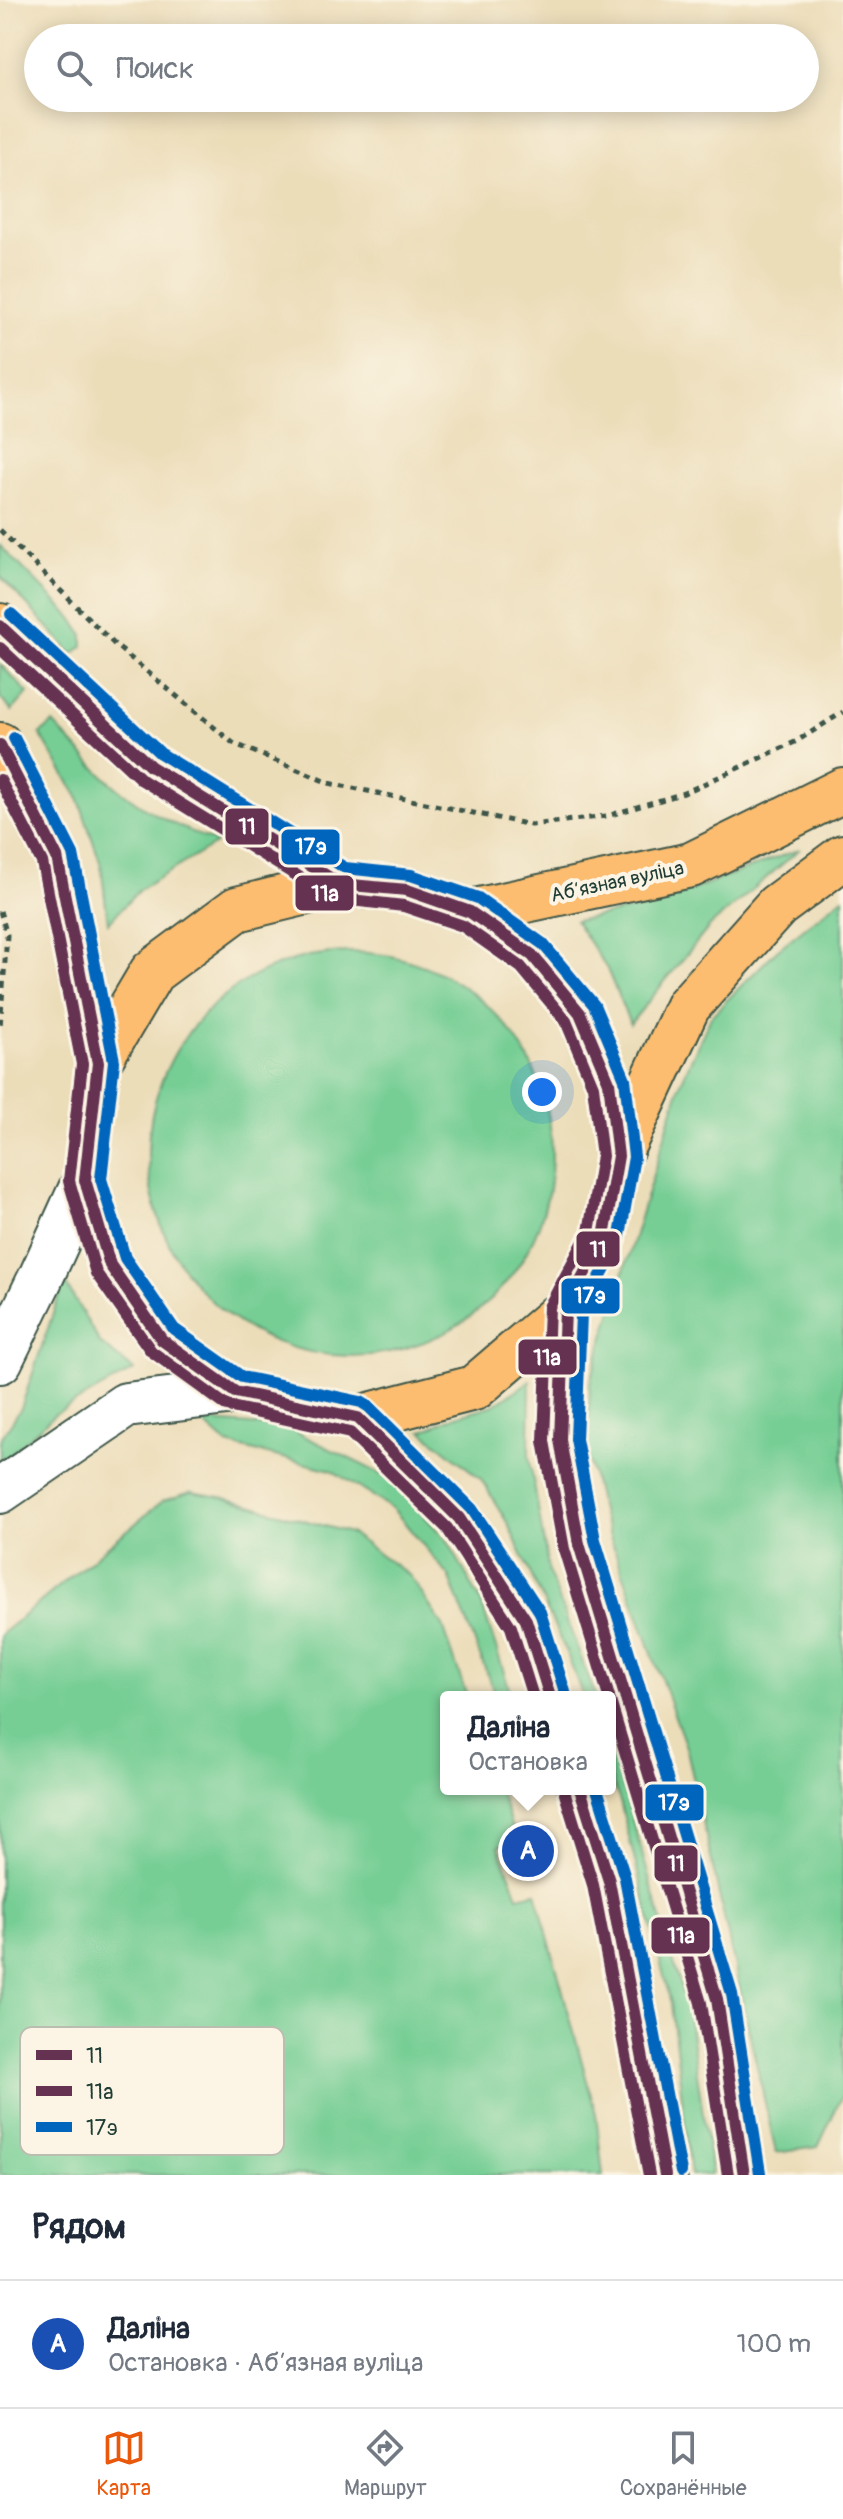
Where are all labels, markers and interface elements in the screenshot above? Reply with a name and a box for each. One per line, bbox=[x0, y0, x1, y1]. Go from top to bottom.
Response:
search box bbox=[24, 24, 819, 112]
icon: search bbox=[52, 46, 96, 90]
text: Поиск bbox=[116, 50, 194, 87]
line badge: 11 bbox=[224, 807, 270, 846]
text: 11 bbox=[238, 813, 256, 841]
line badge: 17э bbox=[280, 828, 341, 866]
text: 17э bbox=[295, 833, 327, 861]
street label: Абʼязная вуліца bbox=[548, 855, 686, 908]
line badge: 11а bbox=[294, 874, 355, 912]
text: 11а bbox=[311, 880, 339, 908]
your location bbox=[522, 1072, 562, 1112]
line badge: 11 bbox=[575, 1230, 621, 1268]
text: 11 bbox=[589, 1236, 607, 1264]
line badge: 17э bbox=[560, 1277, 621, 1315]
text: 17э bbox=[574, 1282, 606, 1310]
line badge: 11а bbox=[517, 1338, 578, 1376]
text: 11а bbox=[533, 1344, 561, 1372]
popup bbox=[440, 1691, 616, 1795]
text: Даліна bbox=[468, 1709, 550, 1746]
text: Остановка bbox=[468, 1746, 588, 1778]
line badge: 17э bbox=[644, 1783, 705, 1822]
text: 17э bbox=[658, 1789, 690, 1817]
pin: A bbox=[502, 1821, 554, 1881]
line badge: 11 bbox=[653, 1844, 699, 1883]
text: 11 bbox=[667, 1850, 685, 1878]
line badge: 11а bbox=[650, 1916, 711, 1955]
text: 11а bbox=[667, 1922, 695, 1950]
legend bbox=[20, 2027, 284, 2155]
text: 11 bbox=[86, 2042, 103, 2070]
text: 11а bbox=[86, 2078, 113, 2106]
text: 17э bbox=[86, 2114, 118, 2142]
text: Рядом bbox=[32, 2206, 126, 2249]
text: Даліна bbox=[108, 2310, 190, 2347]
text: A bbox=[50, 2328, 66, 2360]
text: 100 m bbox=[737, 2328, 811, 2360]
text: Остановка · Абʼязная вуліца bbox=[108, 2347, 423, 2379]
tab: Карта bbox=[96, 2426, 151, 2502]
tab: Маршрут bbox=[344, 2426, 427, 2502]
tab: Сохранённые bbox=[620, 2426, 747, 2502]

